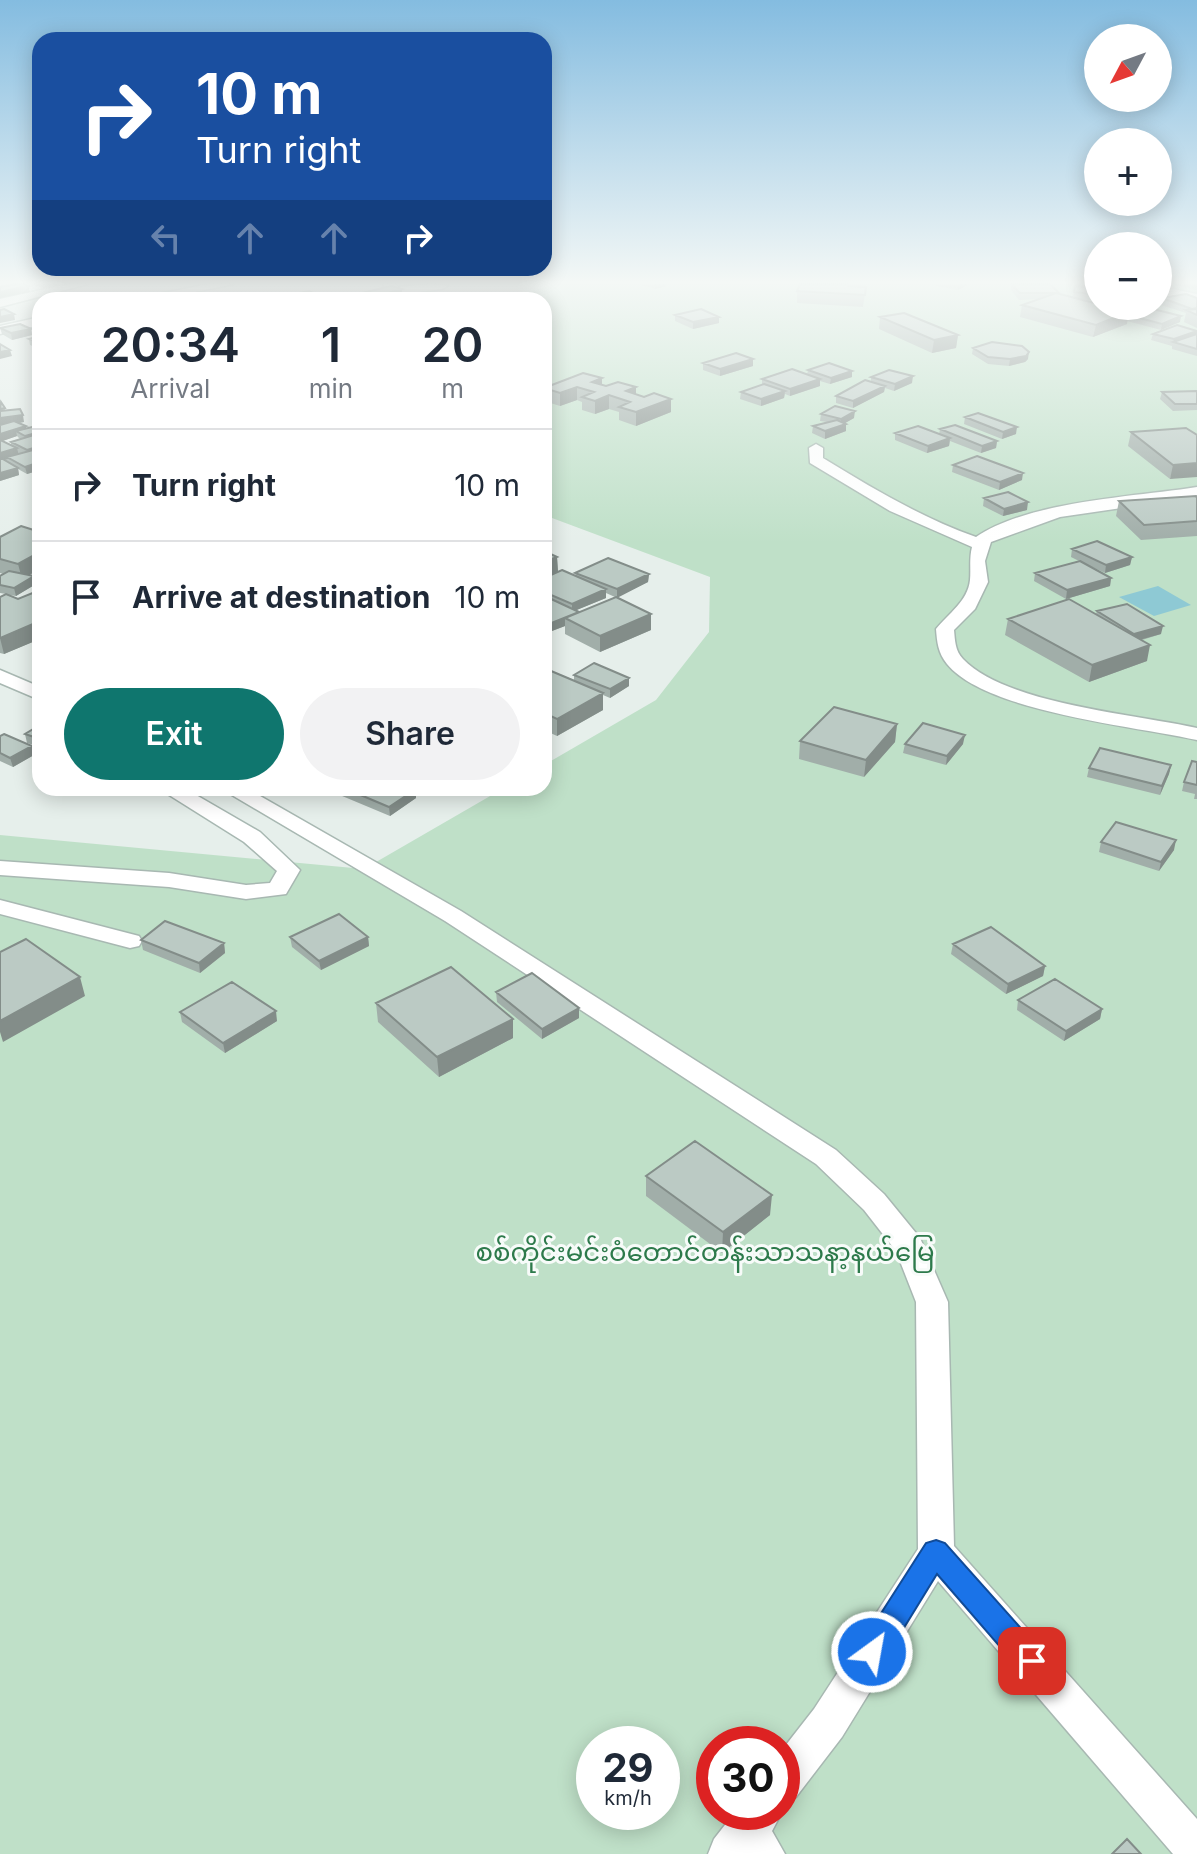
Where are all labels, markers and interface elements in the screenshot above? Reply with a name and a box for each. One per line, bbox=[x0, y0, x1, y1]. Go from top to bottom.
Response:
north arrow bbox=[1084, 24, 1172, 112]
map controls bbox=[1084, 24, 1172, 320]
text: 10 m bbox=[196, 60, 322, 128]
icon: right bbox=[64, 64, 168, 168]
text: Turn right bbox=[196, 128, 361, 172]
button: + bbox=[1084, 128, 1172, 216]
icon: left bbox=[144, 216, 188, 260]
icon: ahead bbox=[228, 216, 272, 260]
icon: ahead bbox=[312, 216, 356, 260]
icon: right bbox=[396, 216, 440, 260]
button: − bbox=[1084, 232, 1172, 320]
text: 20:34 bbox=[101, 315, 240, 374]
text: 1 bbox=[321, 315, 341, 374]
text: 20 bbox=[422, 315, 483, 374]
text: Arrival bbox=[130, 373, 210, 404]
text: min bbox=[309, 373, 353, 404]
text: m bbox=[441, 373, 464, 404]
icon: right bbox=[64, 463, 108, 507]
text: Turn right bbox=[132, 467, 276, 503]
text: 10 m bbox=[454, 467, 520, 503]
icon: arrive bbox=[64, 575, 108, 619]
text: Arrive at destination bbox=[132, 579, 430, 615]
text: 10 m bbox=[454, 579, 520, 615]
button: Exit bbox=[64, 688, 284, 780]
button: Share bbox=[300, 688, 520, 780]
park label: စစ်ကိုင်းမင်းဝံတောင်တန်းသာသနာ့နယ်မြေ bbox=[475, 1235, 935, 1273]
position arrow bbox=[830, 1610, 914, 1694]
pin bbox=[998, 1627, 1066, 1695]
icon: arrive bbox=[1010, 1639, 1054, 1683]
speed limit sign: 30 bbox=[696, 1726, 800, 1830]
text: 29 bbox=[602, 1743, 654, 1792]
text: km/h bbox=[604, 1786, 652, 1810]

